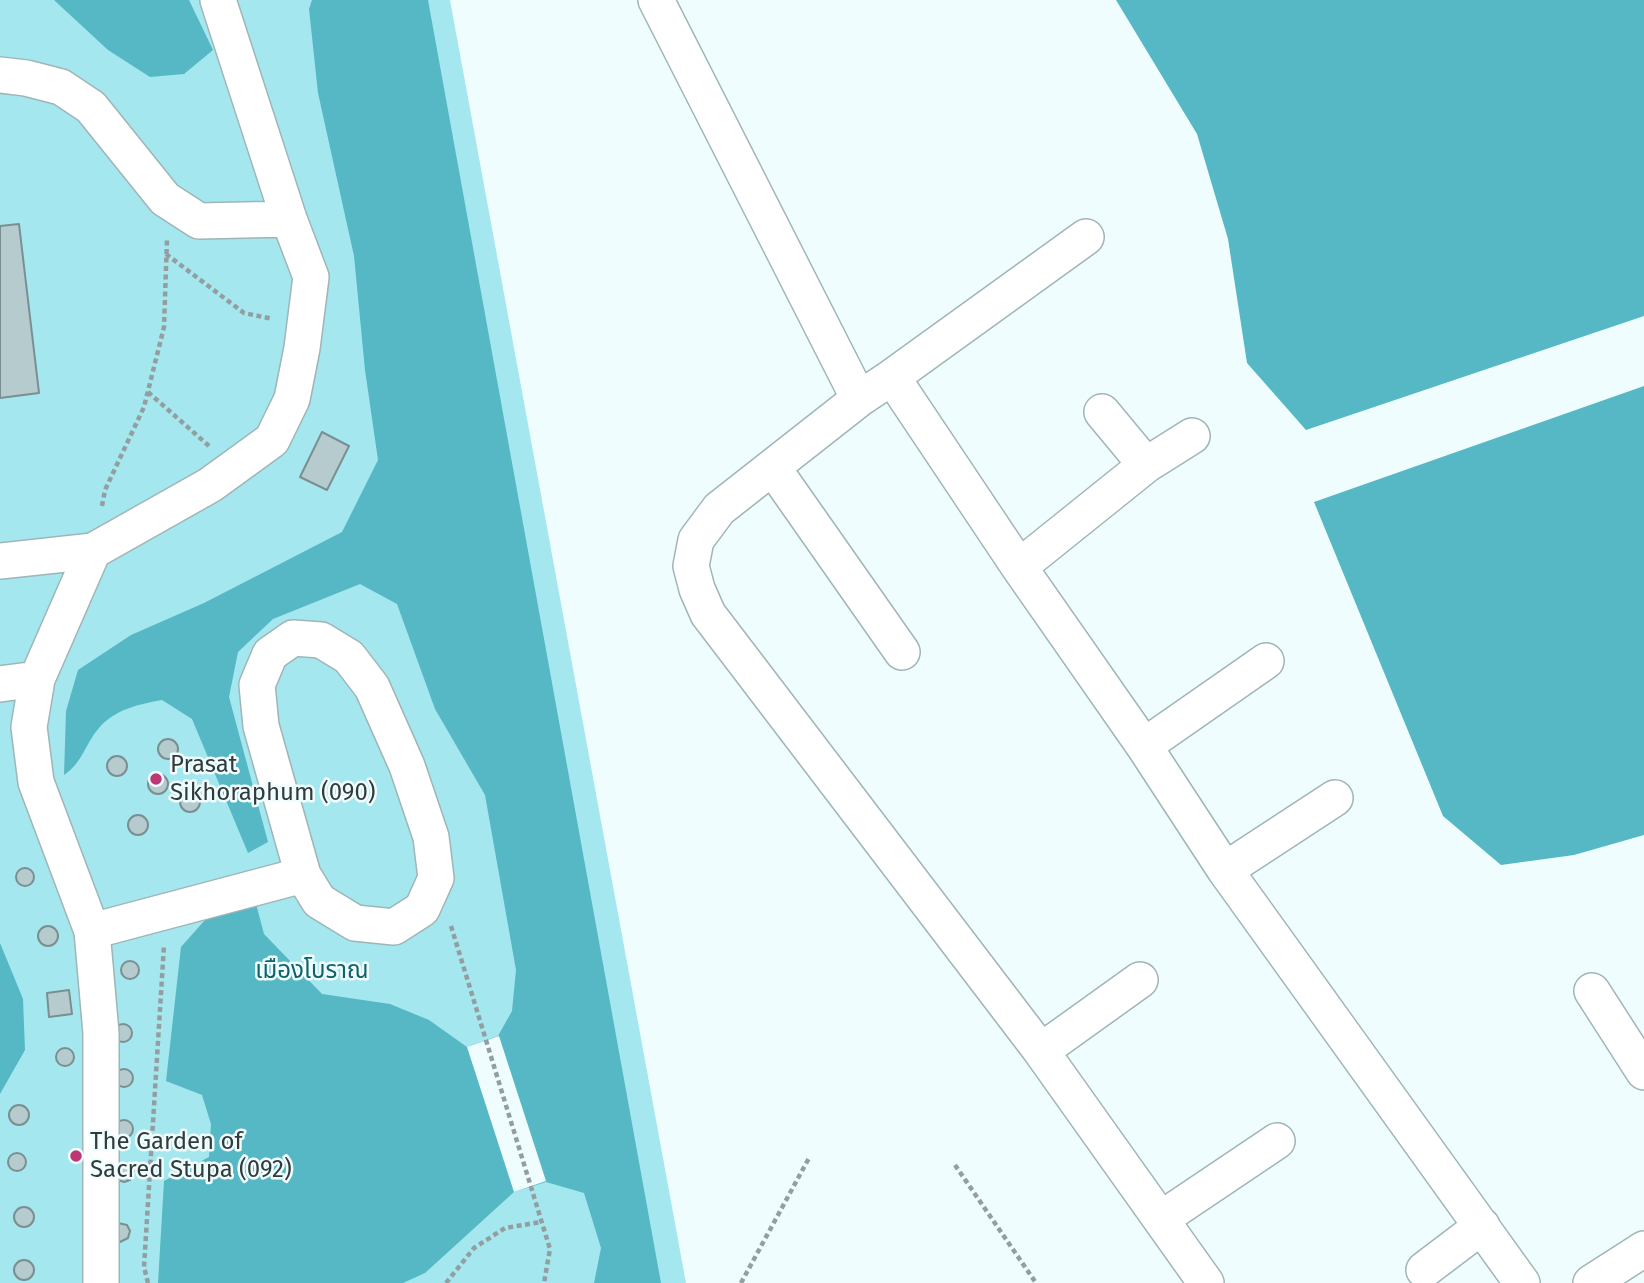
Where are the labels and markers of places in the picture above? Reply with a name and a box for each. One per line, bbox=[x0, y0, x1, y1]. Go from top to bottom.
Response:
place label: Prasat Sikhoraphum (090) bbox=[170, 751, 376, 807]
marker: Prasat Sikhoraphum (090) bbox=[148, 771, 164, 787]
place label: The Garden of Sacred Stupa (092) bbox=[90, 1128, 292, 1184]
marker: The Garden of Sacred Stupa (092) bbox=[68, 1148, 84, 1164]

